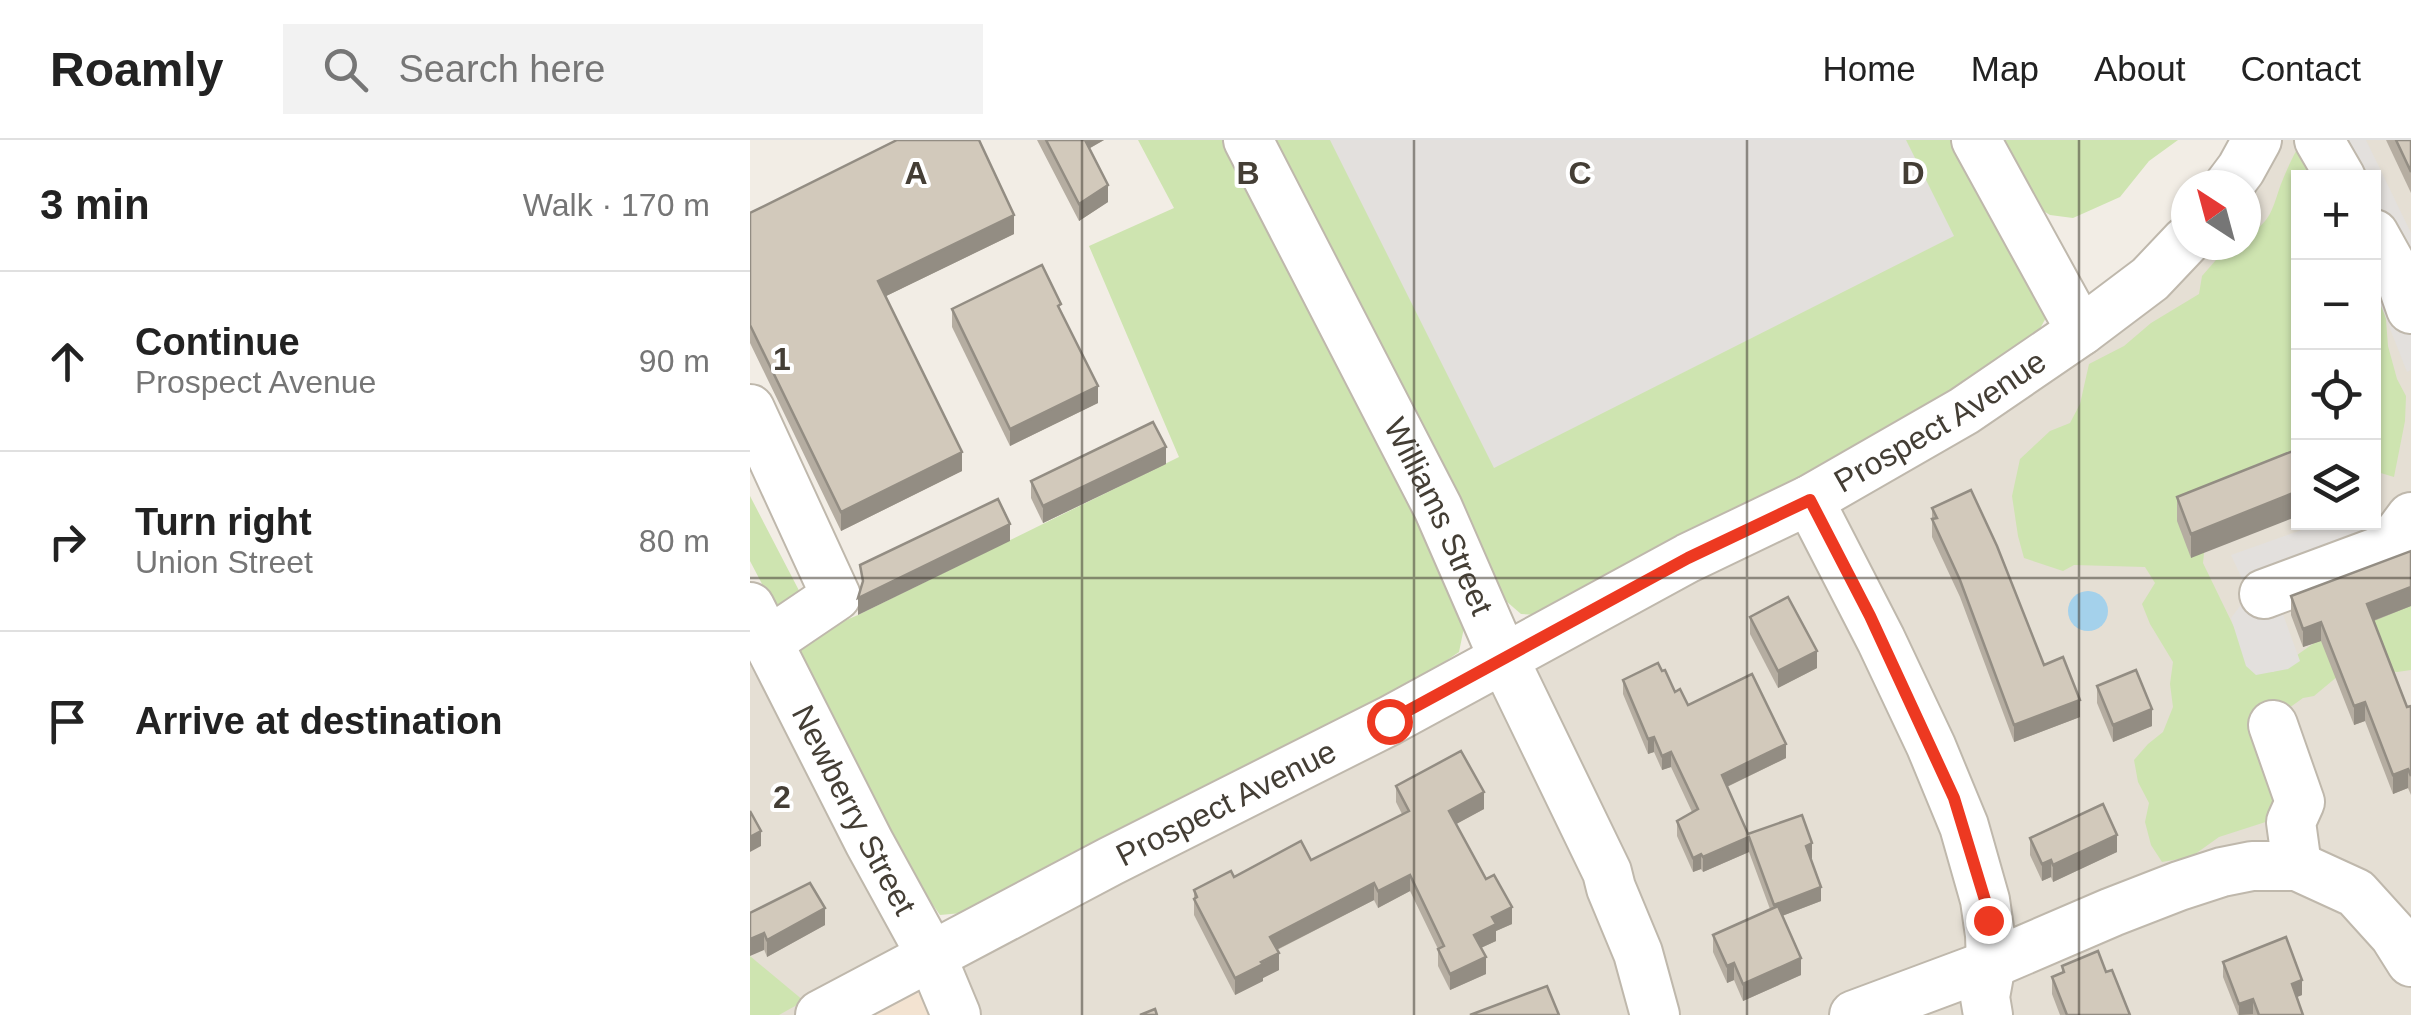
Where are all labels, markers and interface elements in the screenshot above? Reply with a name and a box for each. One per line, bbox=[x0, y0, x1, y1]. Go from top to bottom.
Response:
search box bbox=[283, 24, 983, 114]
icon: search bbox=[318, 42, 373, 97]
text: Roamly bbox=[50, 43, 223, 96]
text: Search here bbox=[398, 48, 605, 90]
text: Home bbox=[1822, 49, 1916, 88]
text: Map bbox=[1971, 49, 2039, 88]
text: About bbox=[2094, 49, 2185, 88]
text: Contact bbox=[2240, 49, 2361, 88]
text: A bbox=[904, 155, 928, 191]
text: B bbox=[1236, 155, 1260, 191]
text: C bbox=[1568, 155, 1592, 191]
text: D bbox=[1901, 155, 1925, 191]
north arrow bbox=[2171, 170, 2261, 260]
map controls bbox=[2291, 170, 2381, 530]
button: + bbox=[2291, 170, 2381, 260]
text: 3 min bbox=[40, 181, 150, 228]
text: Walk · 170 m bbox=[523, 187, 710, 223]
button: − bbox=[2291, 260, 2381, 350]
text: Continue bbox=[135, 321, 300, 363]
icon: ahead bbox=[40, 334, 95, 389]
text: 1 bbox=[773, 341, 791, 377]
text: 90 m bbox=[639, 343, 710, 379]
street label: Prospect Avenue bbox=[1828, 343, 2052, 500]
button: locate bbox=[2291, 350, 2381, 440]
text: Prospect Avenue bbox=[135, 364, 376, 400]
street label: Williams Street bbox=[1377, 412, 1500, 620]
button: layers bbox=[2291, 440, 2381, 530]
text: Turn right bbox=[135, 501, 312, 543]
icon: right bbox=[40, 514, 95, 569]
text: 80 m bbox=[639, 523, 710, 559]
text: Union Street bbox=[135, 544, 313, 580]
icon: arrive bbox=[40, 694, 95, 749]
street label: Newberry Street bbox=[785, 699, 923, 921]
route start bbox=[1367, 699, 1413, 745]
text: Arrive at destination bbox=[135, 700, 502, 742]
street label: Prospect Avenue bbox=[1110, 733, 1342, 873]
text: 2 bbox=[773, 779, 791, 815]
route end bbox=[1966, 898, 2012, 944]

